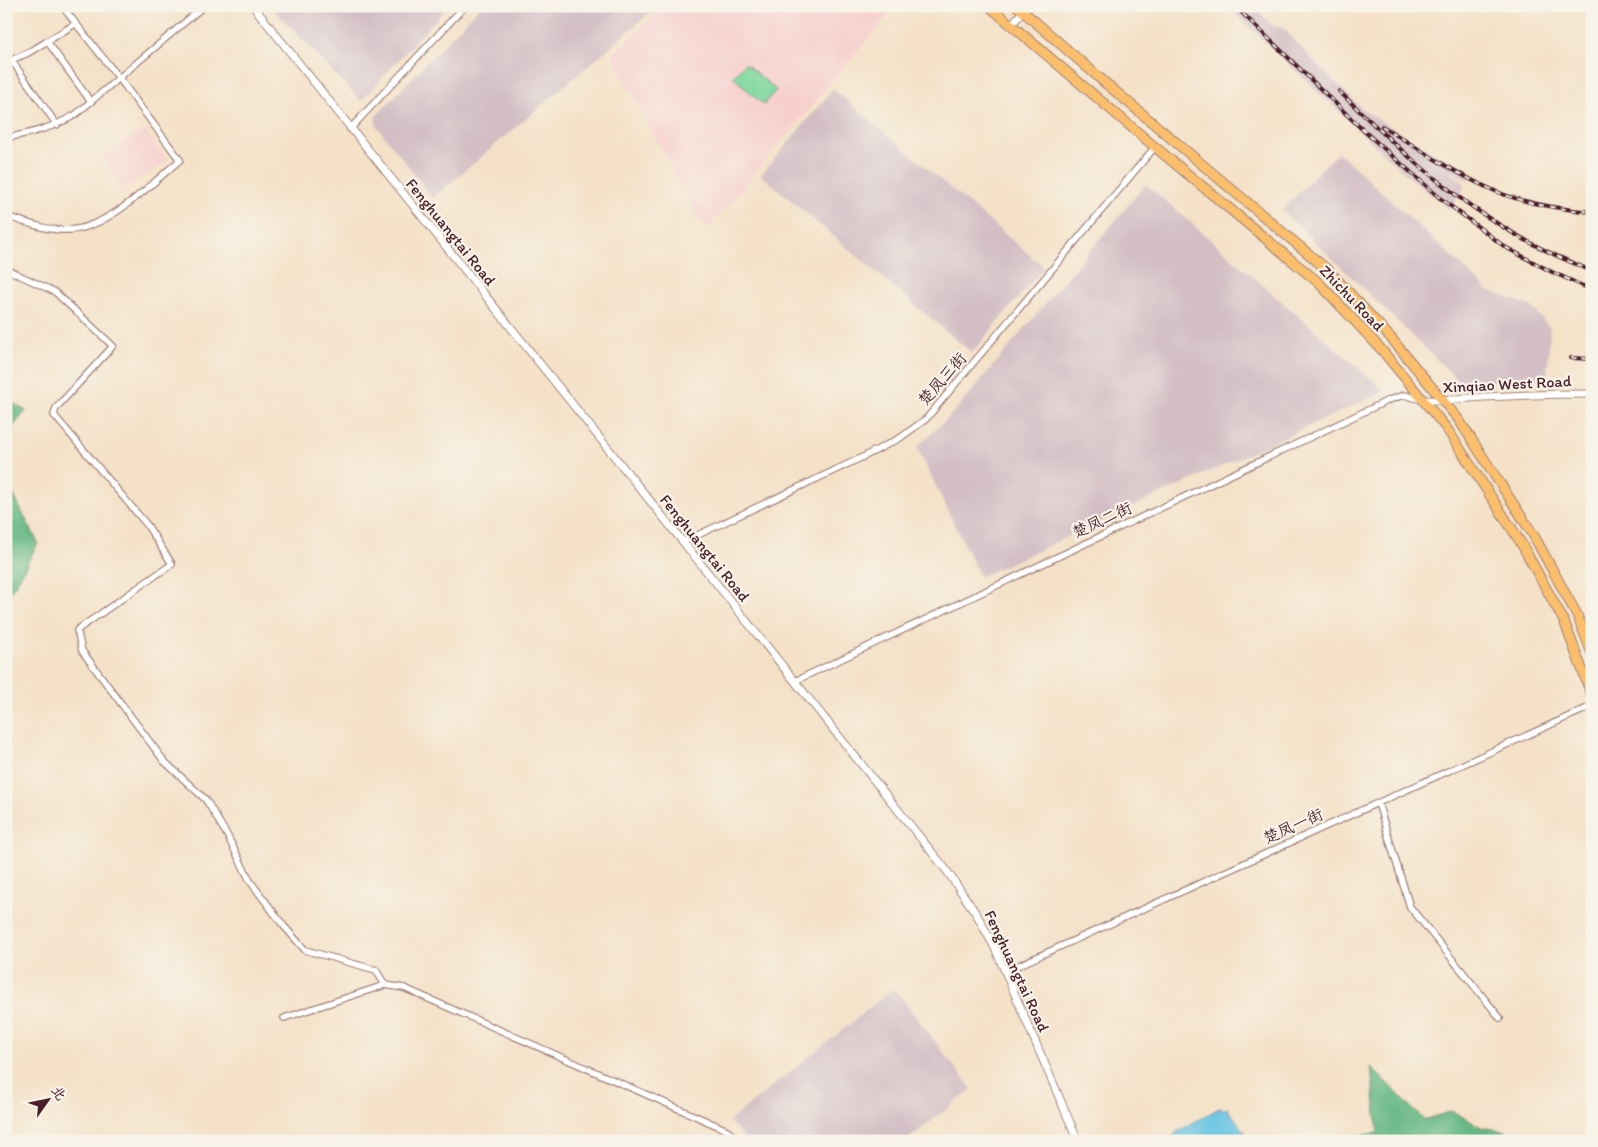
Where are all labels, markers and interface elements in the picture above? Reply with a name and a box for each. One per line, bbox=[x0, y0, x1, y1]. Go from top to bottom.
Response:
street label: Fenghuangtai Road bbox=[402, 175, 500, 289]
street label: Zhichu Road bbox=[1316, 261, 1388, 335]
street label: 楚凤三街 bbox=[914, 349, 970, 409]
street label: Xinqiao West Road bbox=[1442, 371, 1572, 397]
street label: Fenghuangtai Road bbox=[656, 491, 754, 605]
street label: 楚凤二街 bbox=[1069, 498, 1135, 542]
street label: 楚凤一街 bbox=[1260, 804, 1326, 848]
street label: Fenghuangtai Road bbox=[980, 907, 1054, 1035]
north arrow bbox=[22, 1074, 72, 1124]
text: 北 bbox=[48, 1083, 69, 1104]

